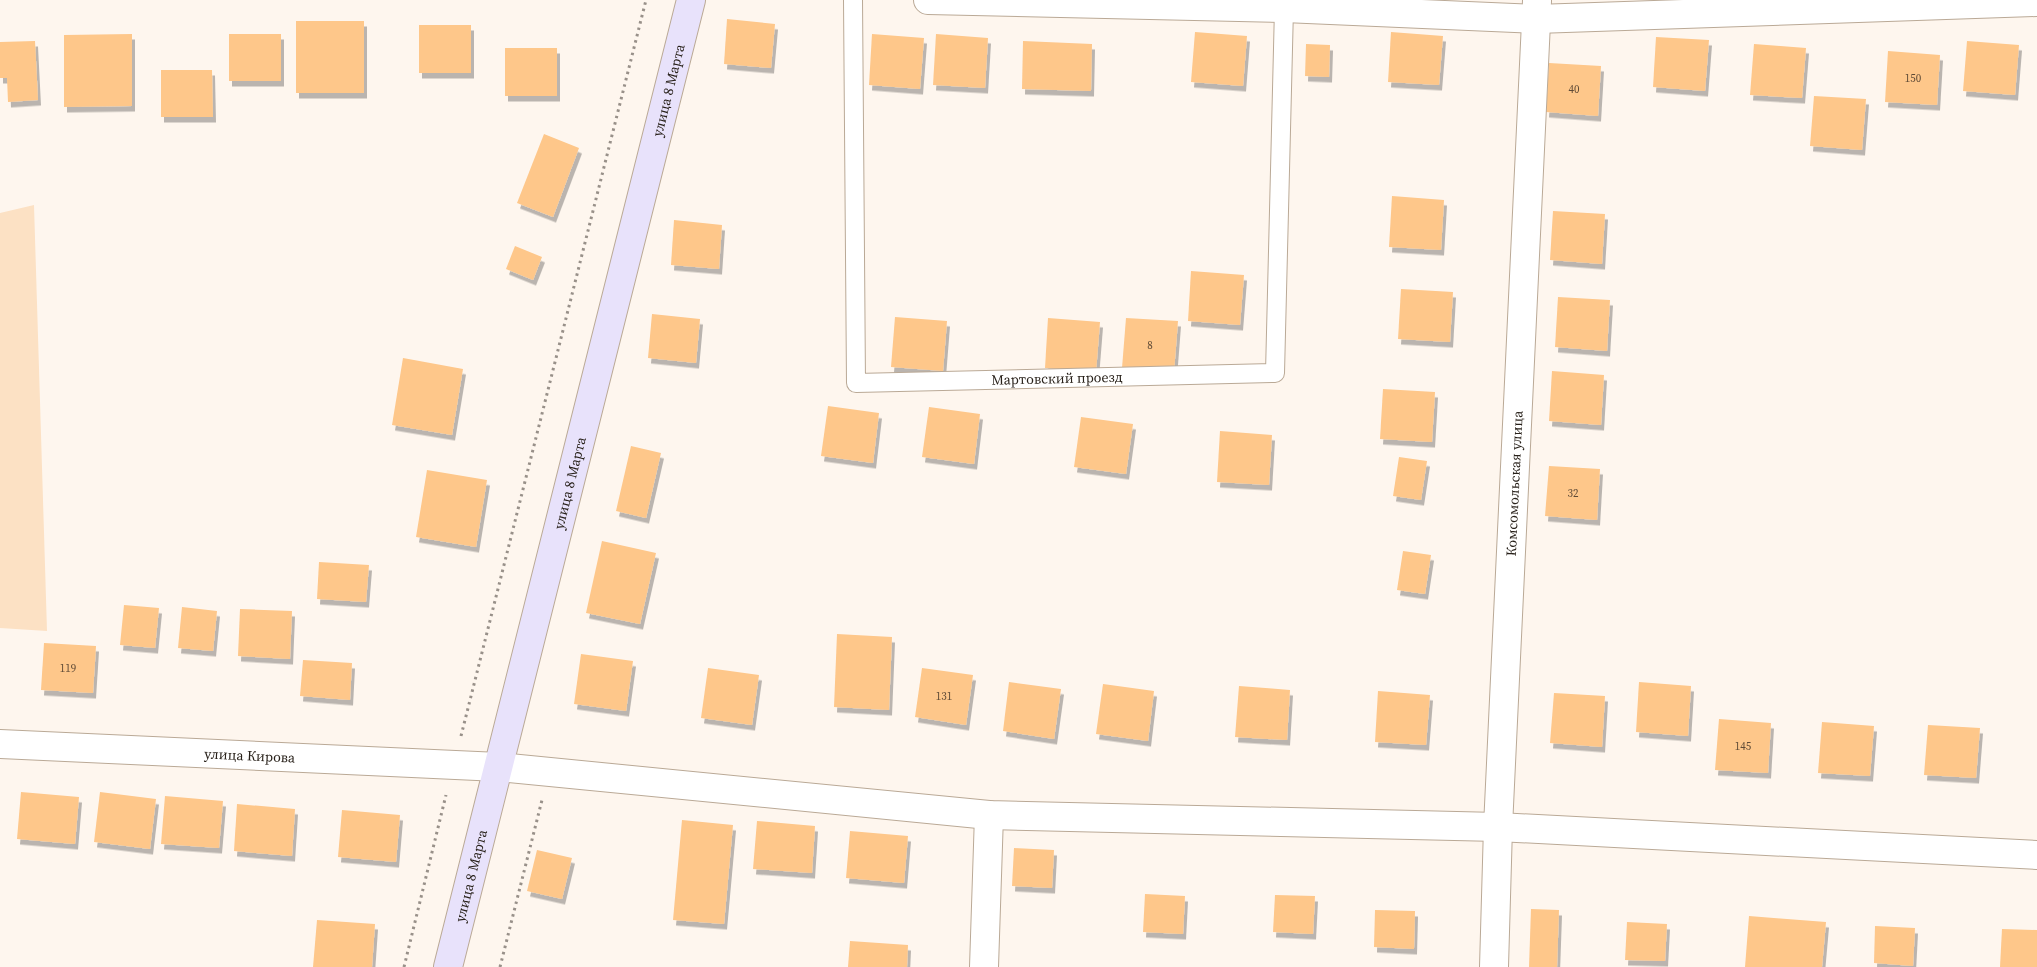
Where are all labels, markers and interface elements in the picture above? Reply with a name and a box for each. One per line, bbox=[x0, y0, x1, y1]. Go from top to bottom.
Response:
street label: улица 8 Марта bbox=[647, 41, 690, 139]
house number: 150 bbox=[1905, 71, 1922, 86]
house number: 40 bbox=[1569, 82, 1580, 97]
house number: 8 bbox=[1147, 338, 1153, 353]
street label: Мартовский проезд bbox=[991, 367, 1123, 390]
street label: Комсомольская улица bbox=[1501, 409, 1528, 557]
street label: улица 8 Марта bbox=[548, 434, 591, 532]
house number: 32 bbox=[1568, 486, 1579, 501]
house number: 119 bbox=[60, 661, 76, 676]
house number: 131 bbox=[936, 689, 952, 704]
house number: 145 bbox=[1735, 739, 1752, 754]
street label: улица Кирова bbox=[204, 743, 297, 768]
street label: улица 8 Марта bbox=[450, 827, 492, 924]

